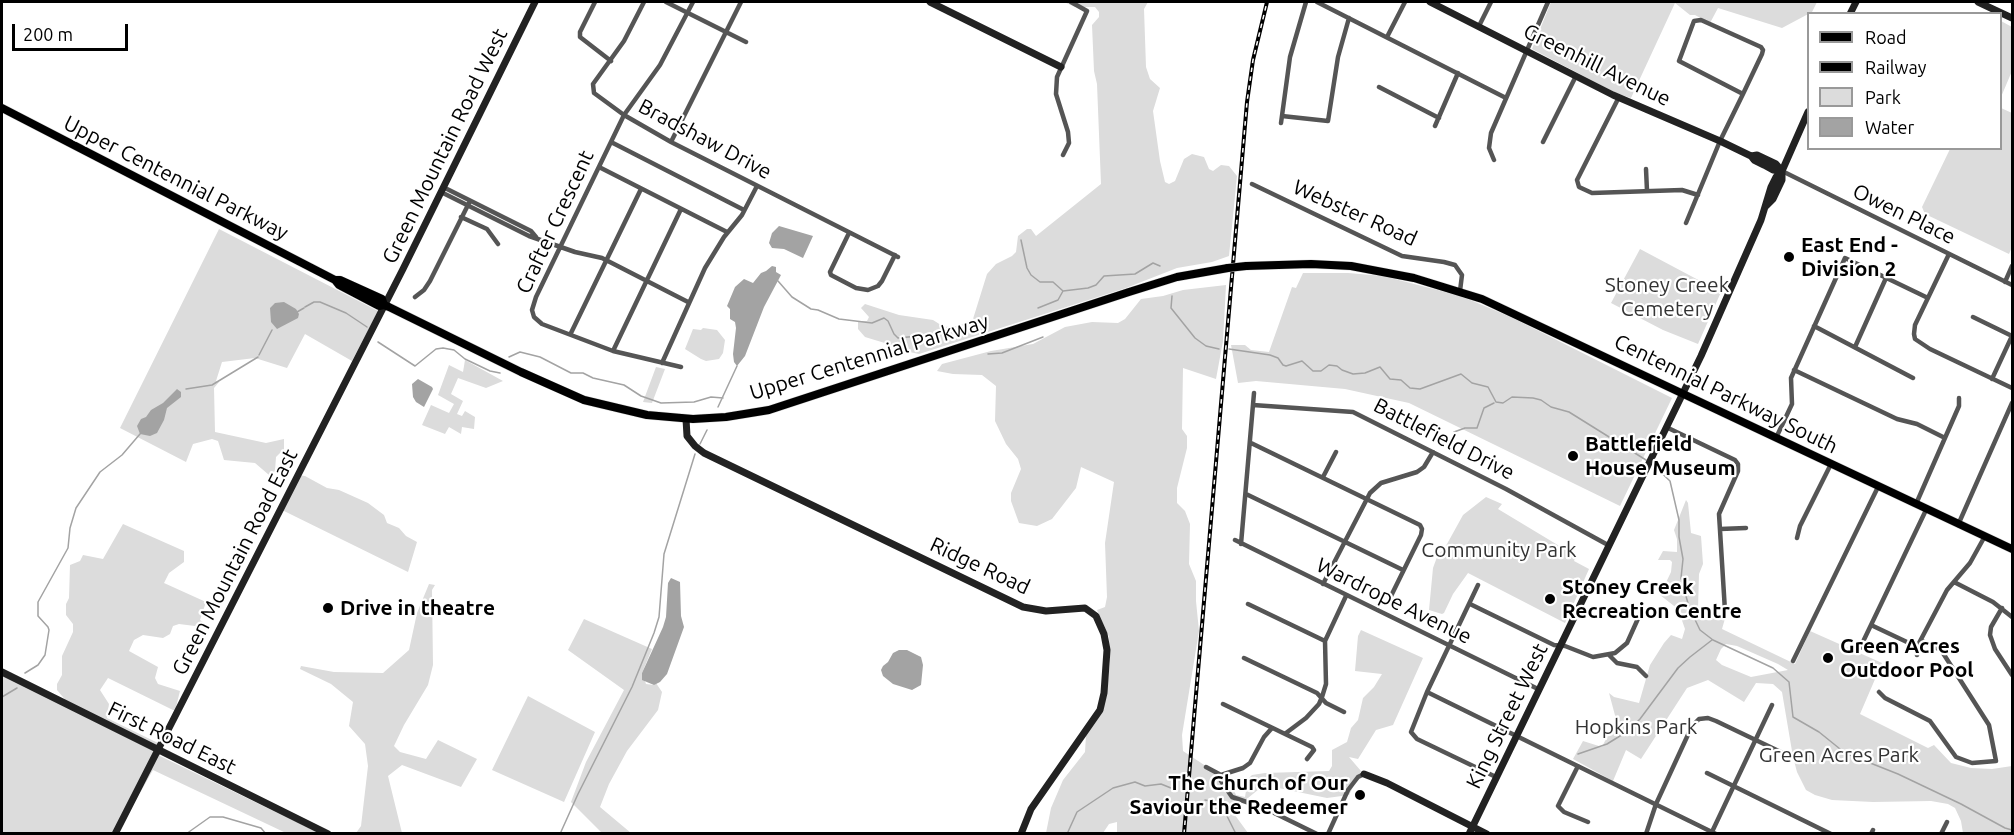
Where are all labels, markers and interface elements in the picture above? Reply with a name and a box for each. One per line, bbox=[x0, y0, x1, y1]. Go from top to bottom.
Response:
scale bar bbox=[15, 12, 130, 50]
legend bbox=[1807, 12, 2002, 150]
street label: Greenhill Avenue bbox=[1519, 18, 1675, 112]
text: 200 m bbox=[23, 24, 73, 44]
street label: Green Mountain Road West bbox=[377, 24, 513, 268]
text: Road bbox=[1865, 27, 1907, 47]
text: Railway bbox=[1865, 57, 1926, 77]
text: Park bbox=[1865, 87, 1901, 107]
street label: Bradshaw Drive bbox=[634, 93, 776, 185]
street label: Upper Centennial Parkway bbox=[60, 110, 292, 246]
text: Water bbox=[1865, 117, 1914, 137]
street label: Crafter Crescent bbox=[511, 146, 599, 298]
street label: Webster Road bbox=[1289, 174, 1421, 252]
street label: Owen Place bbox=[1849, 178, 1959, 250]
place label: East End - Division 2 bbox=[1801, 232, 1898, 282]
marker: East End - Division 2 bbox=[1782, 250, 1796, 264]
park label: Stoney Creek Cemetery bbox=[1605, 272, 1729, 322]
street label: Upper Centennial Parkway bbox=[746, 309, 992, 405]
street label: Centennial Parkway South bbox=[1610, 329, 1842, 459]
street label: Battlefield Drive bbox=[1369, 393, 1519, 485]
place label: Battlefield House Museum bbox=[1585, 431, 1736, 481]
street label: Green Mountain Road East bbox=[167, 445, 303, 679]
marker: Battlefield House Museum bbox=[1566, 449, 1580, 463]
street label: Ridge Road bbox=[926, 532, 1034, 600]
park label: Community Park bbox=[1421, 537, 1577, 563]
street label: Wardrope Avenue bbox=[1312, 552, 1476, 650]
place label: Stoney Creek Recreation Centre bbox=[1562, 574, 1742, 624]
marker: Stoney Creek Recreation Centre bbox=[1543, 592, 1557, 606]
place label: Drive in theatre bbox=[340, 595, 495, 621]
marker: Drive in theatre bbox=[321, 601, 335, 615]
place label: Green Acres Outdoor Pool bbox=[1840, 633, 1974, 683]
street label: King Street West bbox=[1461, 639, 1553, 793]
marker: Green Acres Outdoor Pool bbox=[1821, 651, 1835, 665]
street label: First Road East bbox=[104, 696, 240, 780]
park label: Hopkins Park bbox=[1575, 714, 1697, 740]
park label: Green Acres Park bbox=[1759, 742, 1919, 768]
place label: The Church of Our Saviour the Redeemer bbox=[1130, 770, 1348, 820]
marker: The Church of Our Saviour the Redeemer bbox=[1353, 788, 1367, 802]

